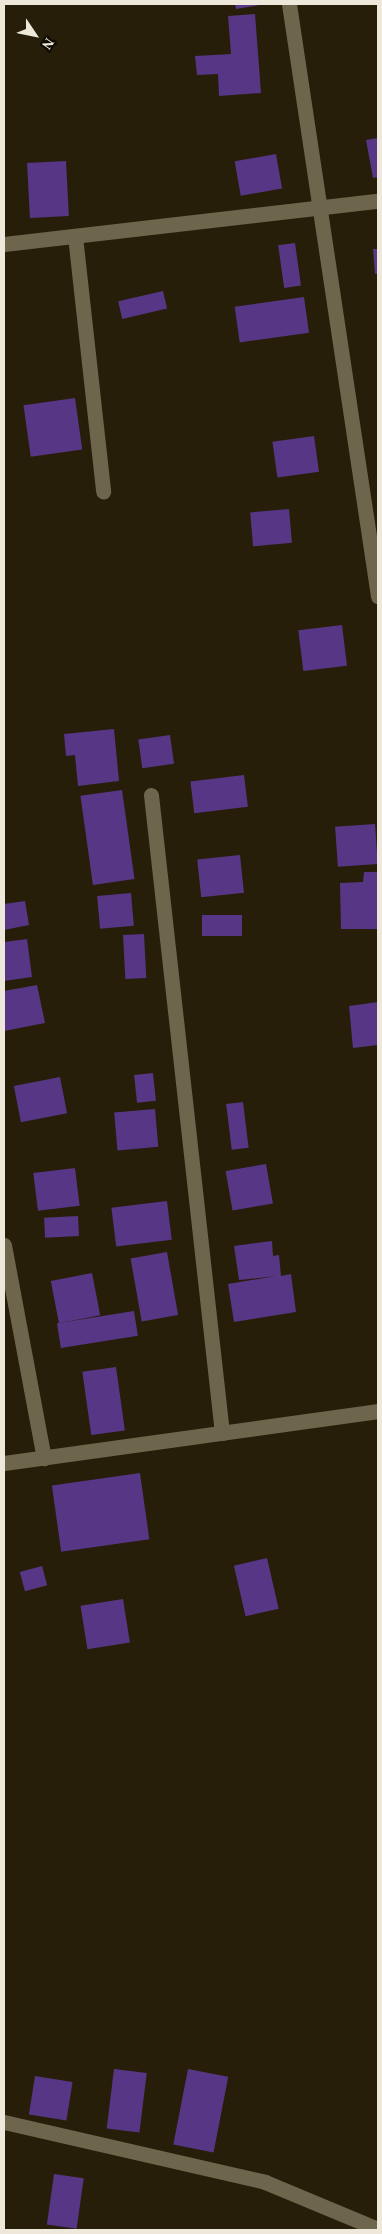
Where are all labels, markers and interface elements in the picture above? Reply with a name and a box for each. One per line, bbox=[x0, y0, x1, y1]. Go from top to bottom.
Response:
north arrow bbox=[10, 10, 60, 60]
text: N bbox=[39, 35, 57, 52]

